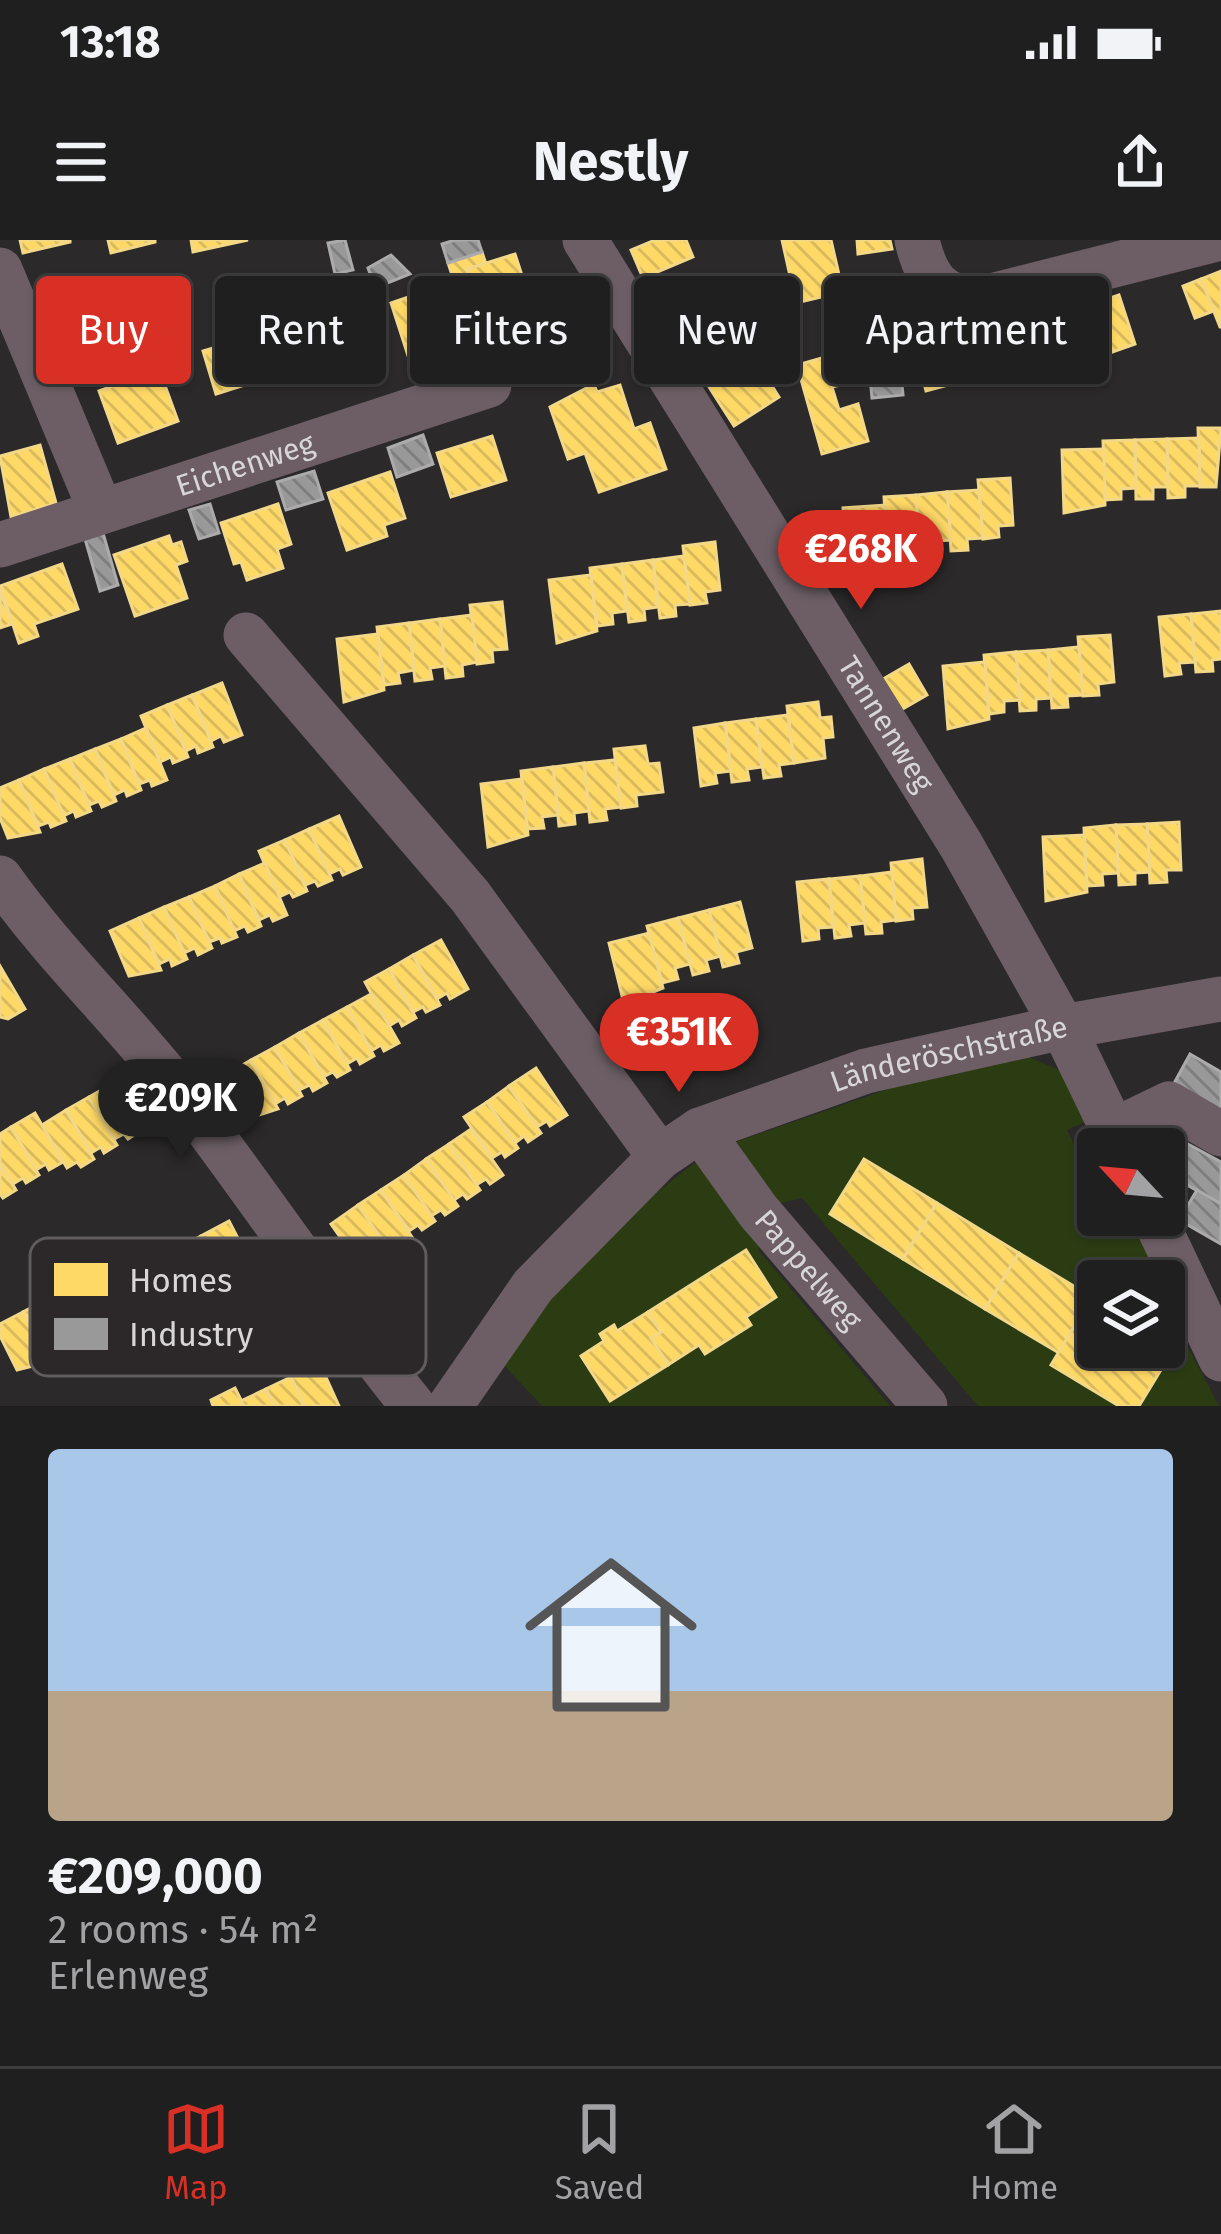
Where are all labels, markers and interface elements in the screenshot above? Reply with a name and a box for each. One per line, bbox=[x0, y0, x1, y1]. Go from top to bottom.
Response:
text: 13:18 bbox=[60, 15, 161, 69]
icon: menu bbox=[48, 129, 114, 195]
icon: share bbox=[1107, 129, 1173, 195]
text: Nestly bbox=[533, 130, 688, 194]
chip: Buy bbox=[36, 276, 191, 384]
chip: Rent bbox=[215, 276, 386, 384]
chip: Filters bbox=[410, 276, 610, 384]
chip: New bbox=[634, 276, 800, 384]
chip: Apartment bbox=[824, 276, 1109, 384]
street label: Eichenweg bbox=[171, 425, 320, 504]
pin: €268K bbox=[777, 510, 945, 612]
text: €268K bbox=[805, 526, 917, 572]
street label: Tannenweg bbox=[830, 650, 942, 799]
pin: €351K bbox=[595, 993, 763, 1095]
text: €351K bbox=[627, 1009, 731, 1055]
street label: Länderöschstraße bbox=[825, 1009, 1071, 1100]
pin: €209K bbox=[97, 1059, 265, 1161]
text: €209K bbox=[125, 1075, 237, 1121]
north arrow bbox=[1077, 1128, 1185, 1236]
map controls bbox=[1077, 1128, 1185, 1368]
street label: Pappelweg bbox=[747, 1202, 870, 1337]
legend bbox=[30, 1238, 426, 1376]
button: layers bbox=[1077, 1260, 1185, 1368]
text: Homes bbox=[129, 1261, 232, 1301]
text: Industry bbox=[129, 1315, 253, 1355]
icon: home bbox=[503, 1527, 719, 1743]
text: €209,000 bbox=[48, 1845, 263, 1907]
text: 2 rooms · 54 m² bbox=[48, 1907, 318, 1953]
text: Erlenweg bbox=[48, 1953, 208, 1999]
tab: Map bbox=[163, 2096, 229, 2208]
tab: Saved bbox=[555, 2096, 644, 2208]
tab: Home bbox=[970, 2096, 1058, 2208]

